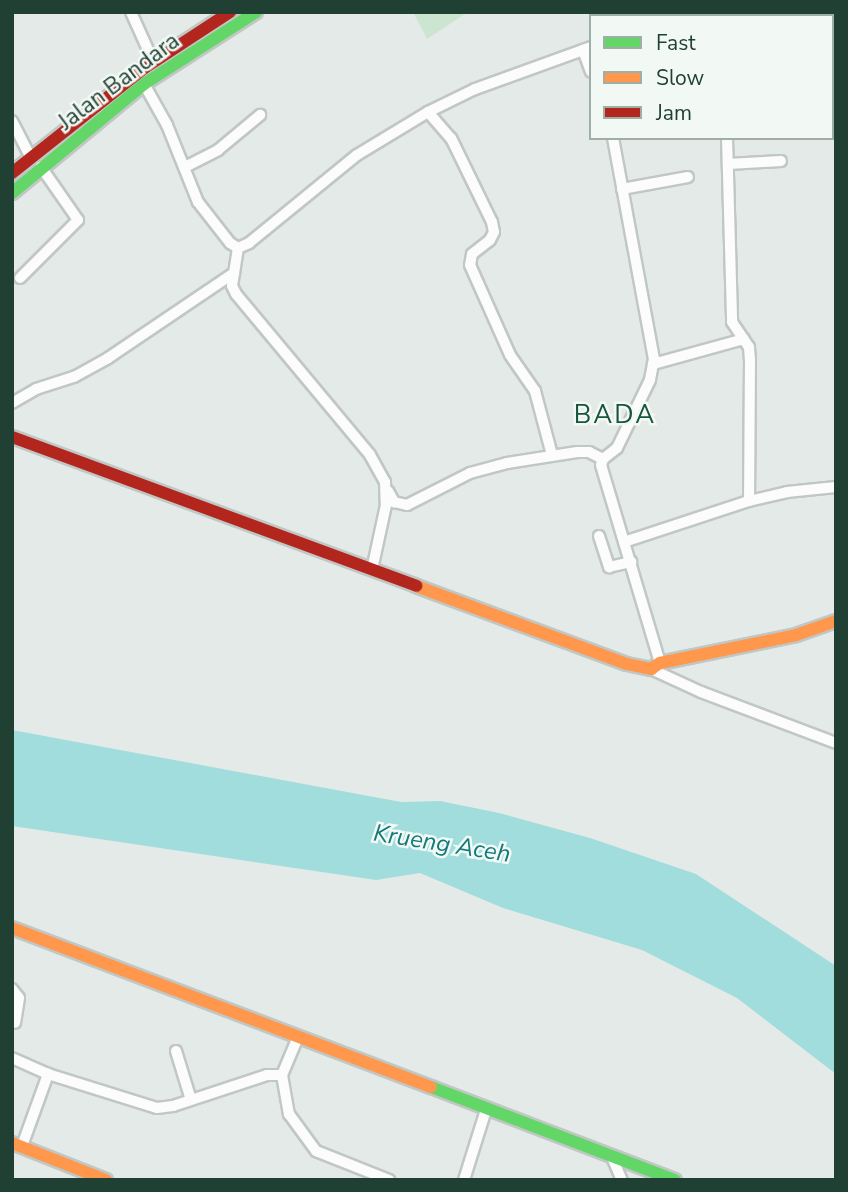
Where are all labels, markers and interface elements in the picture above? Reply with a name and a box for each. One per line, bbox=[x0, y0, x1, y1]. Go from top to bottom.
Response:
legend bbox=[589, 14, 834, 140]
street label: Jalan Bandara bbox=[53, 28, 185, 136]
text: Fast bbox=[656, 29, 696, 57]
text: Slow bbox=[656, 64, 704, 92]
text: Jam bbox=[656, 99, 692, 127]
district label: BADA bbox=[574, 399, 656, 431]
water label: Krueng Aceh bbox=[371, 819, 513, 869]

